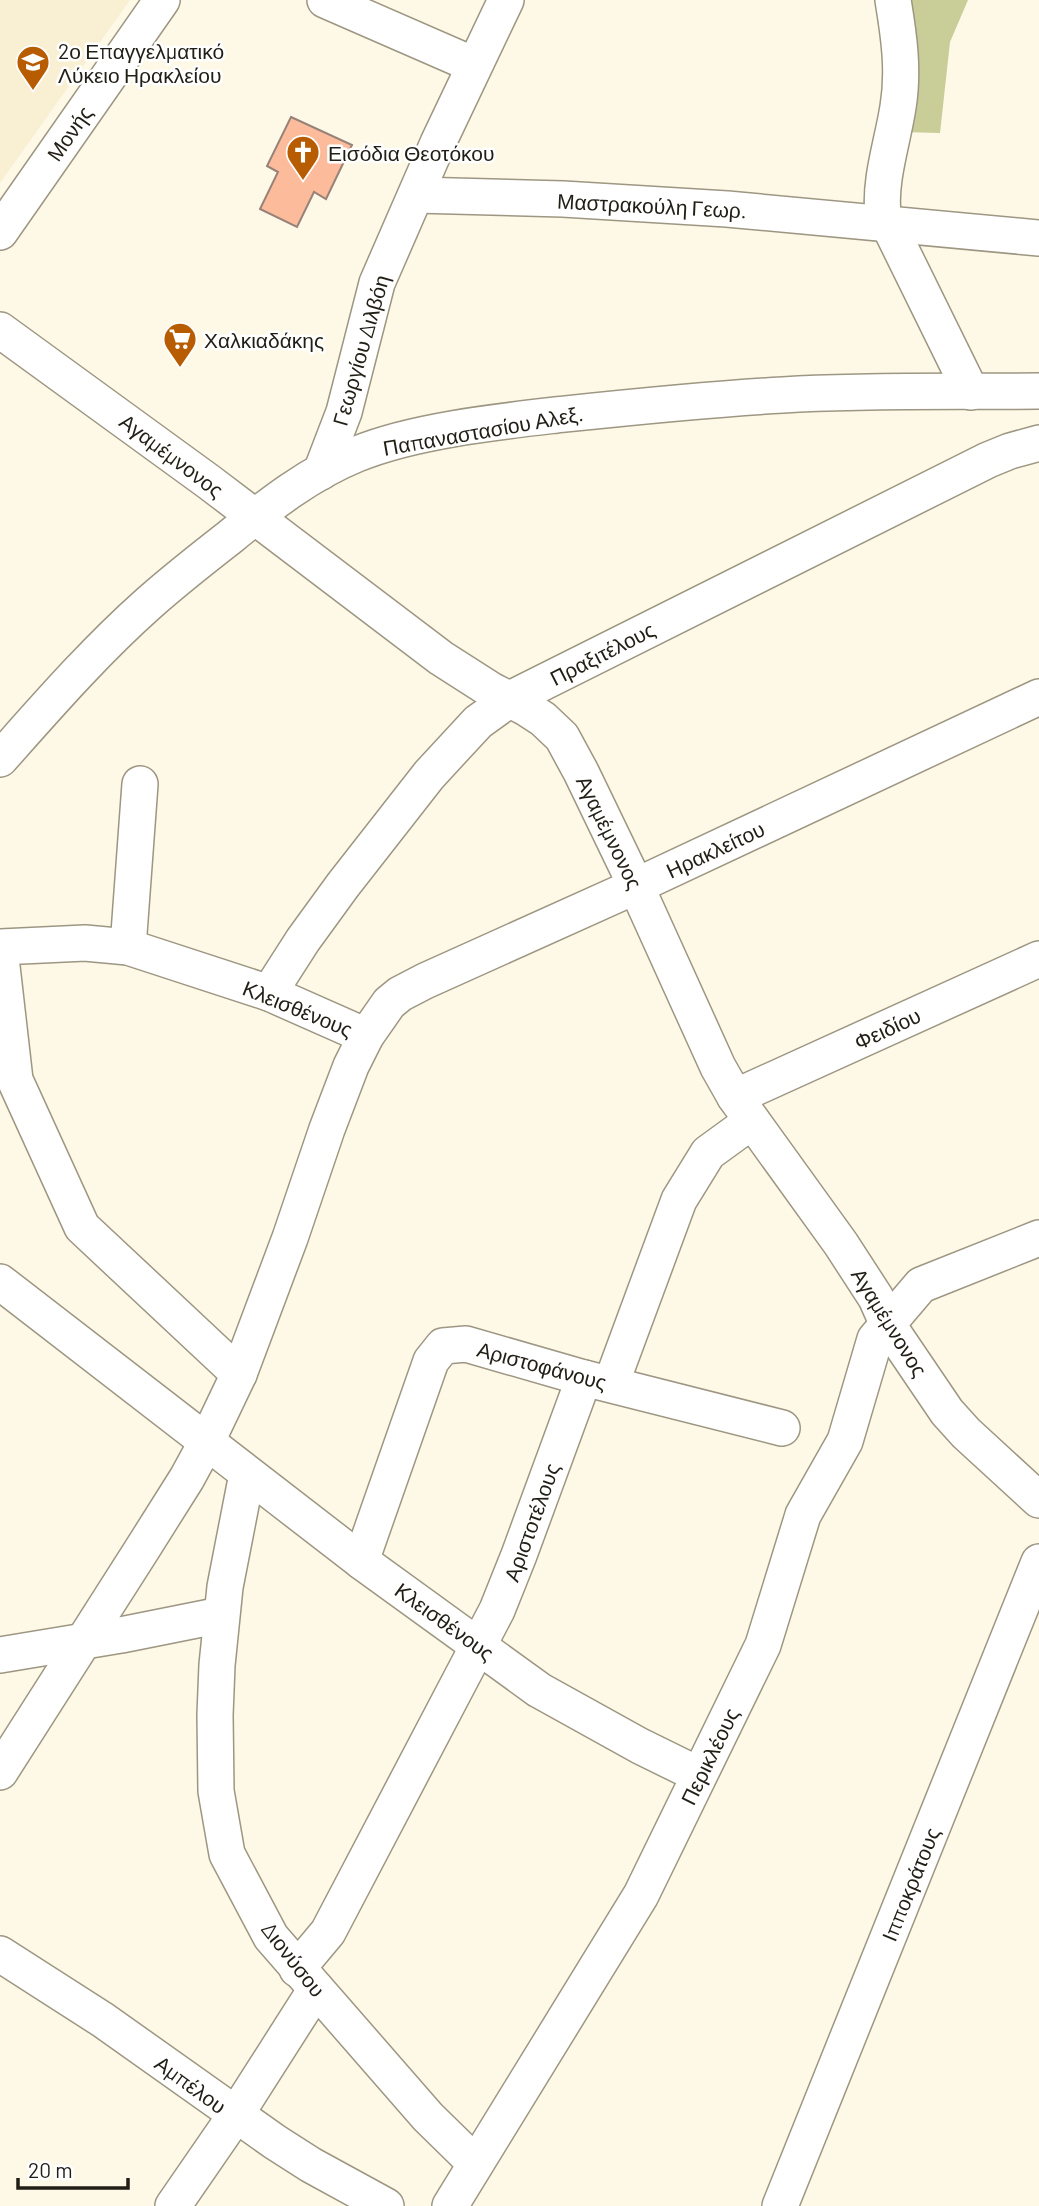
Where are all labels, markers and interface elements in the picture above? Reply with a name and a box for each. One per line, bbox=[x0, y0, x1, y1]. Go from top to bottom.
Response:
place label: 2ο Επαγγελματικό Λύκειο Ηρακλείου bbox=[58, 38, 224, 87]
school or university icon: 2ο Επαγγελματικό Λύκειο Ηρακλείου bbox=[14, 43, 52, 92]
street label: Μονής bbox=[41, 101, 97, 165]
church icon: Εισόδια Θεοτόκου bbox=[284, 133, 322, 182]
place label: Εισόδια Θεοτόκου bbox=[328, 140, 494, 165]
street label: Μαστρακούλη Γεωρ. bbox=[557, 188, 747, 222]
street label: Γεωργίου Διλβόη bbox=[327, 272, 393, 428]
supermarket icon: Χαλκιαδάκης bbox=[161, 320, 199, 369]
place label: Χαλκιαδάκης bbox=[204, 327, 324, 352]
street label: Παπαναστασίου Αλεξ. bbox=[381, 400, 585, 460]
street label: Αγαμέμνονος bbox=[115, 408, 229, 502]
street label: Πραξιτέλους bbox=[545, 616, 659, 690]
street label: Αγαμέμνονος bbox=[572, 771, 648, 893]
street label: Ηρακλείτου bbox=[662, 815, 768, 883]
street label: Κλεισθένους bbox=[239, 975, 357, 1041]
street label: Φειδίου bbox=[850, 1002, 924, 1054]
street label: Αγαμέμνονος bbox=[847, 1263, 933, 1381]
street label: Αριστοφάνους bbox=[475, 1336, 609, 1394]
street label: Αριστοτέλους bbox=[498, 1459, 564, 1585]
street label: Κλεισθένους bbox=[391, 1577, 499, 1665]
street label: Περικλέους bbox=[675, 1703, 743, 1809]
street label: Ιπποκράτους bbox=[876, 1823, 944, 1945]
street label: Διονύσου bbox=[257, 1917, 331, 2001]
street label: Αμπέλου bbox=[151, 2050, 231, 2118]
scale bar bbox=[18, 2146, 128, 2190]
text: 20 m bbox=[28, 2157, 73, 2182]

